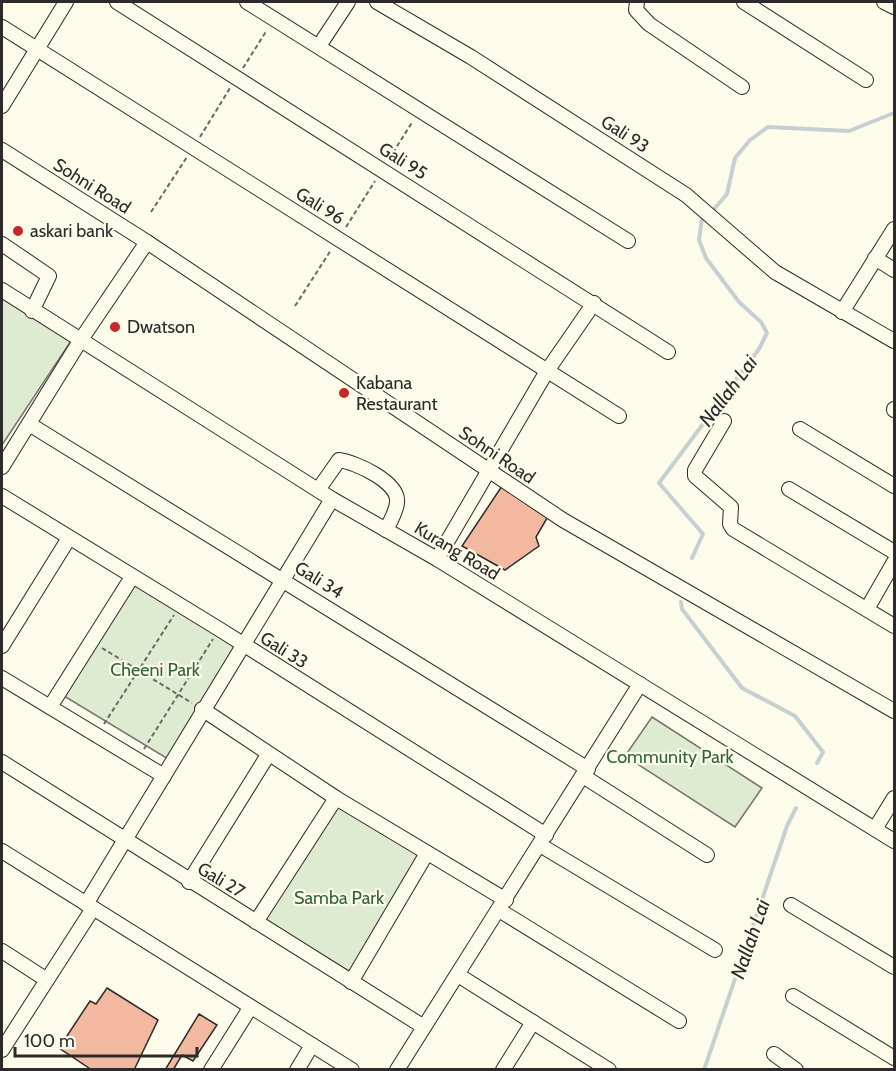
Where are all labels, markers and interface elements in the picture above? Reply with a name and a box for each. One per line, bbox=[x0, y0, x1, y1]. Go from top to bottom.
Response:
street label: Gali 93 bbox=[597, 110, 653, 158]
street label: Gali 95 bbox=[375, 138, 431, 184]
street label: Sohni Road bbox=[49, 154, 135, 218]
street label: Gali 96 bbox=[292, 183, 348, 229]
place label: askari bank bbox=[30, 220, 114, 242]
marker: askari bank bbox=[11, 224, 25, 238]
place label: Dwatson bbox=[127, 316, 195, 338]
marker: Dwatson bbox=[108, 320, 122, 334]
water label: Nallah Lai bbox=[694, 350, 763, 431]
place label: Kabana Restaurant bbox=[356, 372, 438, 415]
marker: Kabana Restaurant bbox=[337, 386, 351, 400]
street label: Sohni Road bbox=[455, 422, 539, 488]
street label: Kurang Road bbox=[410, 517, 504, 585]
street label: Gali 34 bbox=[291, 557, 347, 603]
street label: Gali 33 bbox=[256, 627, 312, 673]
park label: Cheeni Park bbox=[110, 659, 201, 681]
park label: Community Park bbox=[606, 746, 735, 768]
street label: Gali 27 bbox=[193, 857, 249, 903]
park label: Samba Park bbox=[294, 887, 385, 909]
water label: Nallah Lai bbox=[725, 895, 775, 982]
scale bar bbox=[15, 1020, 196, 1058]
text: 100 m bbox=[24, 1030, 75, 1052]

